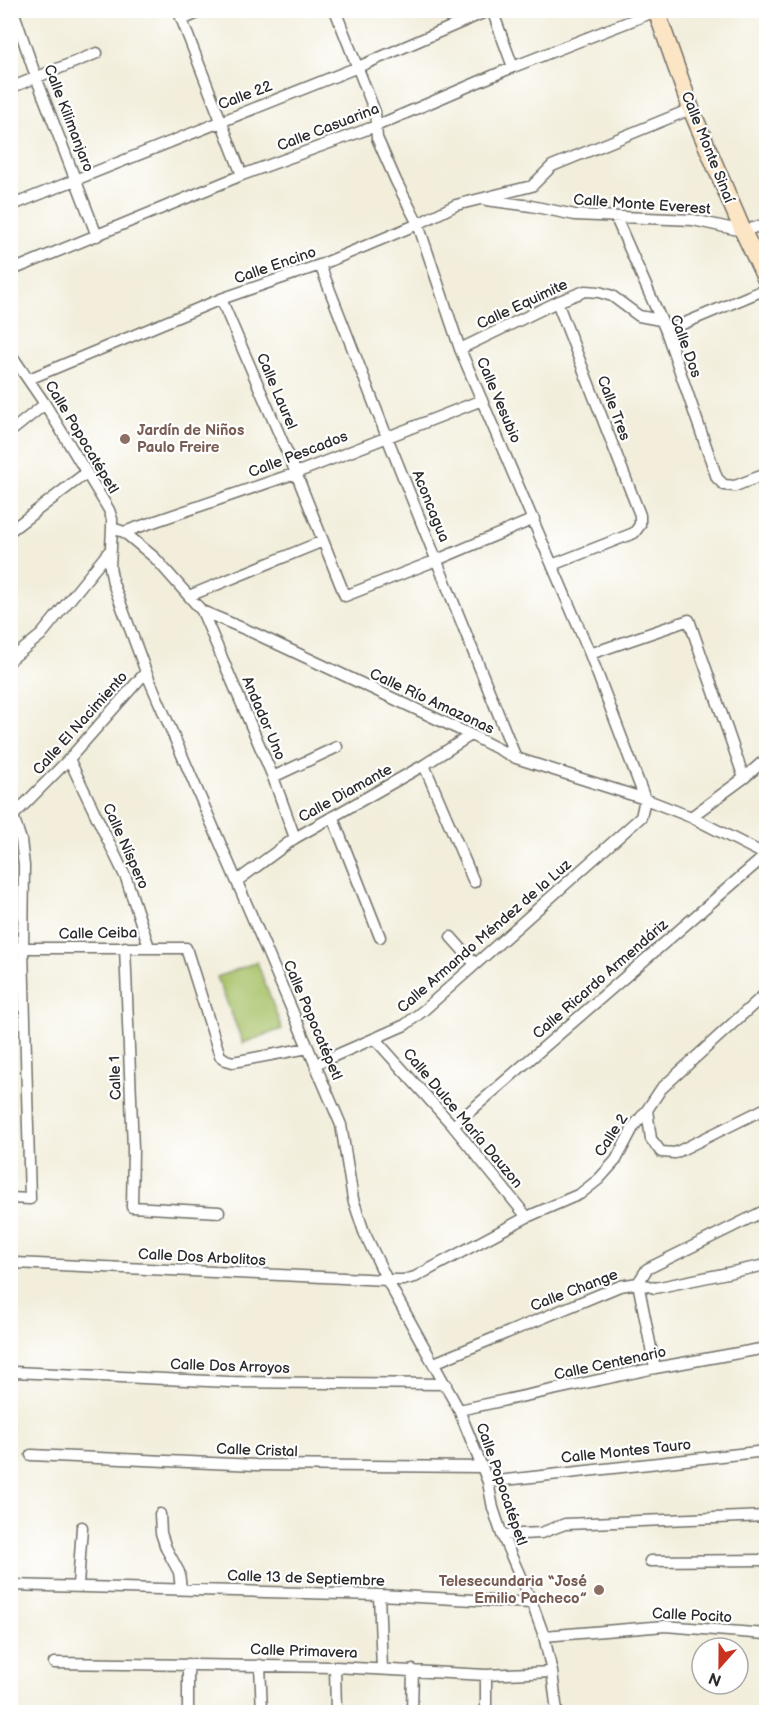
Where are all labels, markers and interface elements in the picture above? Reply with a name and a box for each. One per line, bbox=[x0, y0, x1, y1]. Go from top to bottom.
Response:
street label: Calle Kilimanjaro bbox=[39, 62, 98, 175]
street label: Calle 22 bbox=[215, 76, 275, 114]
street label: Calle Monte Sinaí bbox=[677, 89, 739, 206]
street label: Calle Casuarina bbox=[274, 99, 382, 156]
street label: Calle Monte Everest bbox=[573, 190, 712, 219]
street label: Calle Encino bbox=[232, 243, 319, 288]
street label: Calle Equimite bbox=[474, 275, 571, 334]
street label: Calle Dos bbox=[665, 312, 706, 381]
street label: Calle Laurel bbox=[252, 350, 301, 432]
street label: Calle Vesubio bbox=[472, 354, 525, 446]
street label: Calle Tres bbox=[592, 373, 635, 444]
street label: Calle Popocatépetl bbox=[40, 377, 123, 497]
place label: Jardín de Niños Paulo Freire bbox=[137, 421, 244, 457]
street label: Calle Pescados bbox=[246, 427, 351, 482]
marker: Jardín de Niños Paulo Freire bbox=[118, 432, 132, 446]
street label: Aconcagua bbox=[408, 467, 454, 545]
street label: Calle Río Amazonas bbox=[366, 664, 498, 739]
street label: Calle El Nacimiento bbox=[29, 667, 132, 779]
street label: Andador Uno bbox=[237, 673, 290, 763]
street label: Calle Diamante bbox=[295, 760, 395, 827]
street label: Calle Níspero bbox=[98, 800, 153, 892]
street label: Calle Armando Méndez de la Luz bbox=[393, 855, 576, 1017]
street label: Calle Ricardo Armendáriz bbox=[529, 915, 673, 1043]
street label: Calle Ceiba bbox=[58, 923, 138, 944]
street label: Calle Popocatépetl bbox=[279, 957, 346, 1083]
street label: Calle Dulce María Dauzon bbox=[399, 1045, 527, 1192]
street label: Calle 1 bbox=[105, 1055, 126, 1101]
street label: Calle 2 bbox=[591, 1110, 632, 1160]
street label: Calle Dos Arbolitos bbox=[138, 1245, 267, 1270]
street label: Calle Change bbox=[528, 1265, 621, 1316]
street label: Calle Centenario bbox=[552, 1342, 668, 1385]
street label: Calle Dos Arroyos bbox=[170, 1355, 291, 1378]
street label: Calle Popocatépetl bbox=[472, 1420, 531, 1548]
street label: Calle Montes Tauro bbox=[560, 1435, 692, 1468]
street label: Calle Cristal bbox=[216, 1440, 298, 1461]
street label: Calle 13 de Septiembre bbox=[227, 1566, 385, 1591]
place label: Telesecundaria “José Emilio Pacheco” bbox=[439, 1572, 587, 1608]
marker: Telesecundaria “José Emilio Pacheco” bbox=[592, 1583, 606, 1597]
street label: Calle Pocito bbox=[651, 1604, 733, 1627]
north arrow bbox=[690, 1636, 750, 1696]
street label: Calle Primavera bbox=[250, 1640, 358, 1663]
text: N bbox=[706, 1668, 724, 1690]

